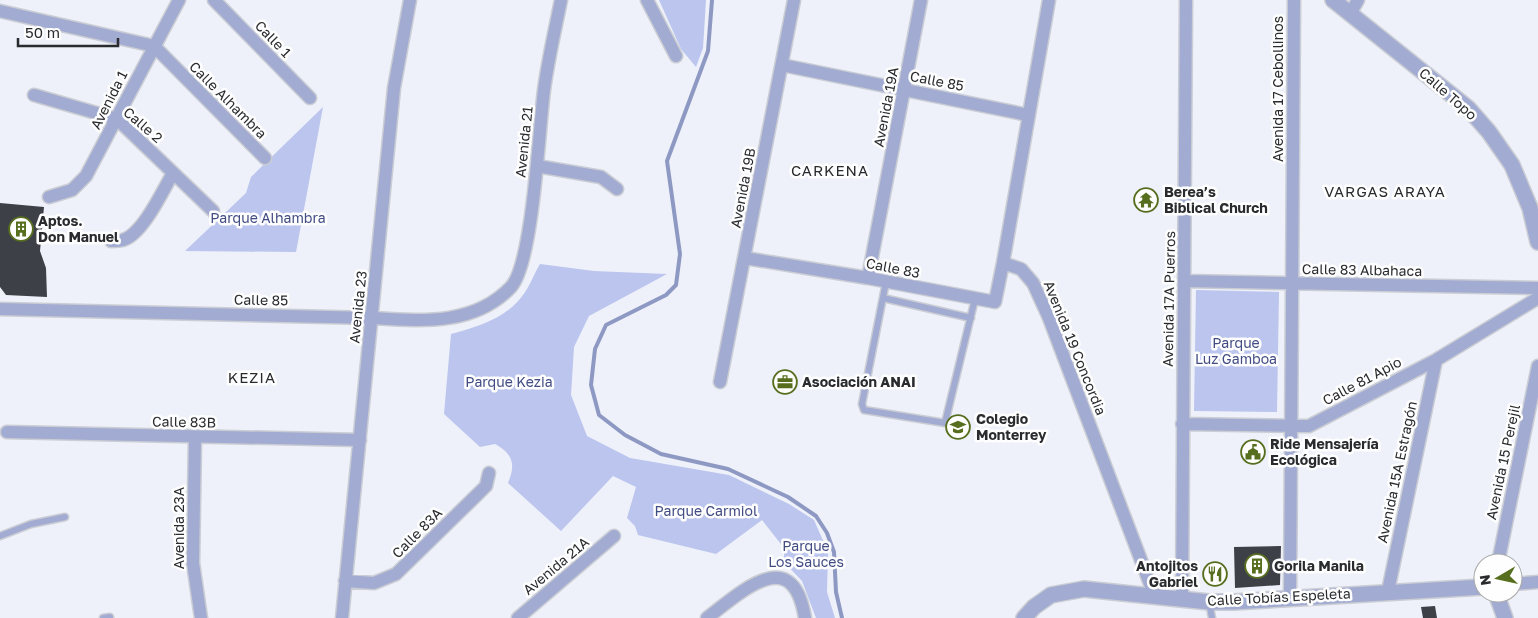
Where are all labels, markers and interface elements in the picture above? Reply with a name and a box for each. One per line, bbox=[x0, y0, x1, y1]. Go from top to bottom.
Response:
scale bar bbox=[18, 15, 118, 47]
street label: Avenida 17 Cebollinos bbox=[1269, 16, 1286, 162]
street label: Calle 1 bbox=[252, 17, 295, 61]
text: 50 m bbox=[25, 23, 60, 41]
street label: Calle Alhambra bbox=[186, 58, 270, 142]
street label: Calle Topo bbox=[1416, 64, 1481, 123]
street label: Avenida 19A bbox=[869, 65, 902, 148]
street label: Avenida 1 bbox=[87, 67, 131, 132]
street label: Calle 85 bbox=[909, 67, 965, 94]
street label: Calle 2 bbox=[120, 103, 166, 146]
street label: Avenida 21 bbox=[511, 105, 536, 178]
street label: Avenida 19B bbox=[726, 146, 759, 229]
district label: CARKENA bbox=[791, 161, 869, 179]
district label: VARGAS ARAYA bbox=[1324, 182, 1446, 200]
place label: Berea’s Biblical Church bbox=[1164, 183, 1268, 216]
temple icon: Berea’s Biblical Church bbox=[1133, 187, 1159, 213]
park label: Parque Alhambra bbox=[210, 209, 326, 226]
place label: Aptos. Don Manuel bbox=[38, 212, 119, 245]
building icon: Aptos. Don Manuel bbox=[8, 216, 34, 242]
street label: Avenida 17A Puerros bbox=[1159, 231, 1178, 367]
street label: Calle 83 bbox=[865, 254, 922, 281]
street label: Calle 83 Albahaca bbox=[1302, 260, 1422, 279]
street label: Avenida 23 bbox=[345, 270, 370, 344]
street label: Avenida 19 Concordia bbox=[1041, 278, 1110, 418]
street label: Calle 85 bbox=[234, 291, 288, 308]
park label: Parque Luz Gamboa bbox=[1195, 334, 1277, 367]
street label: Calle 81 Apio bbox=[1319, 353, 1404, 408]
district label: KEZIA bbox=[228, 368, 276, 386]
office icon: Asociación ANAI bbox=[772, 369, 798, 395]
park label: Parque Kezia bbox=[465, 373, 553, 390]
place label: Asociación ANAI bbox=[802, 373, 916, 390]
street label: Avenida 15A Estragón bbox=[1373, 399, 1420, 544]
street label: Avenida 15 Perejil bbox=[1482, 403, 1523, 521]
place label: Colegio Monterrey bbox=[976, 410, 1047, 443]
street label: Calle 83B bbox=[152, 412, 216, 431]
school or university icon: Colegio Monterrey bbox=[945, 414, 971, 440]
place label: Ride Mensajería Ecológica bbox=[1270, 435, 1379, 468]
public building icon: Ride Mensajería Ecológica bbox=[1240, 439, 1266, 465]
street label: Avenida 23A bbox=[170, 486, 187, 569]
park label: Parque Carmiol bbox=[655, 502, 757, 519]
street label: Calle 83A bbox=[388, 504, 446, 561]
street label: Avenida 21A bbox=[519, 533, 593, 598]
park label: Parque Los Sauces bbox=[768, 537, 844, 570]
building icon: Gorila Manila bbox=[1244, 553, 1270, 579]
north arrow bbox=[1473, 553, 1523, 603]
place label: Antojitos Gabriel bbox=[1136, 557, 1198, 590]
place label: Gorila Manila bbox=[1274, 557, 1364, 574]
restaurant icon: Antojitos Gabriel bbox=[1202, 561, 1228, 587]
text: N bbox=[1475, 574, 1494, 587]
street label: Calle Tobías Espeleta bbox=[1207, 584, 1351, 609]

